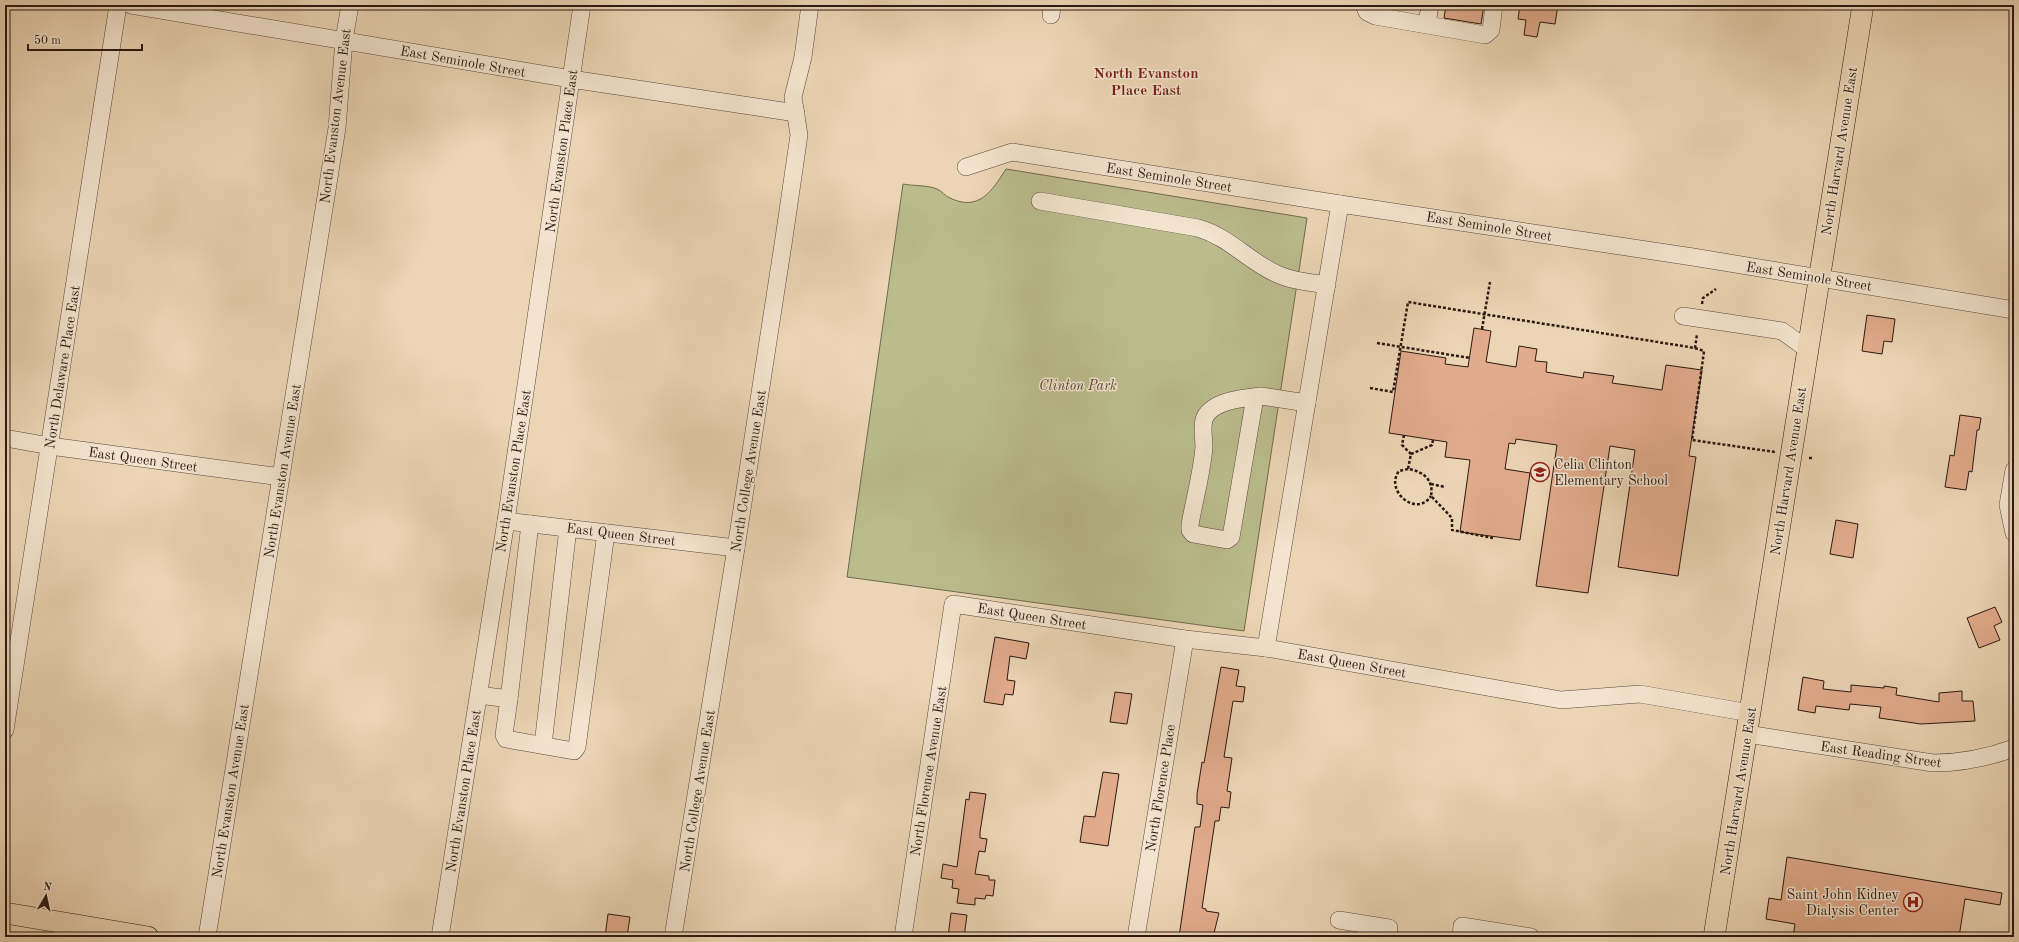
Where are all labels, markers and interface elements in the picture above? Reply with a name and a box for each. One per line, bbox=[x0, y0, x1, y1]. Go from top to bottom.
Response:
scale bar bbox=[28, 26, 142, 52]
street label: North Evanston Avenue East bbox=[318, 28, 354, 204]
text: 50 m bbox=[34, 34, 61, 47]
street label: East Seminole Street bbox=[399, 44, 527, 80]
street label: North Harvard Avenue East bbox=[1820, 66, 1860, 236]
district label: North Evanston Place East bbox=[1093, 67, 1199, 99]
street label: North Evanston Place East bbox=[544, 69, 580, 234]
street label: East Seminole Street bbox=[1105, 161, 1233, 195]
street label: East Seminole Street bbox=[1425, 210, 1553, 244]
street label: East Seminole Street bbox=[1745, 260, 1873, 294]
street label: North Delaware Place East bbox=[43, 284, 83, 450]
park label: Clinton Park bbox=[1039, 379, 1117, 393]
street label: North Evanston Avenue East bbox=[262, 383, 304, 559]
street label: North Harvard Avenue East bbox=[1769, 386, 1809, 556]
street label: North Evanston Place East bbox=[494, 389, 534, 554]
street label: North College Avenue East bbox=[729, 389, 769, 553]
street label: East Queen Street bbox=[87, 445, 198, 475]
place label: Celia Clinton Elementary School bbox=[1554, 458, 1668, 488]
school or university icon: Celia Clinton Elementary School bbox=[1529, 461, 1551, 483]
street label: East Queen Street bbox=[565, 521, 677, 549]
street label: East Queen Street bbox=[976, 601, 1087, 633]
street label: East Queen Street bbox=[1296, 648, 1407, 680]
street label: North Florence Avenue East bbox=[909, 685, 949, 857]
street label: North Evanston Avenue East bbox=[210, 703, 252, 879]
street label: North Harvard Avenue East bbox=[1719, 706, 1759, 876]
street label: North Evanston Place East bbox=[444, 709, 484, 874]
street label: North College Avenue East bbox=[678, 709, 718, 873]
street label: North Florence Place bbox=[1144, 723, 1178, 853]
street label: East Reading Street bbox=[1819, 740, 1942, 770]
north arrow bbox=[26, 876, 66, 916]
text: N bbox=[42, 882, 53, 894]
place label: Saint John Kidney Dialysis Center bbox=[1787, 888, 1900, 918]
hospital icon: Saint John Kidney Dialysis Center bbox=[1902, 891, 1924, 913]

